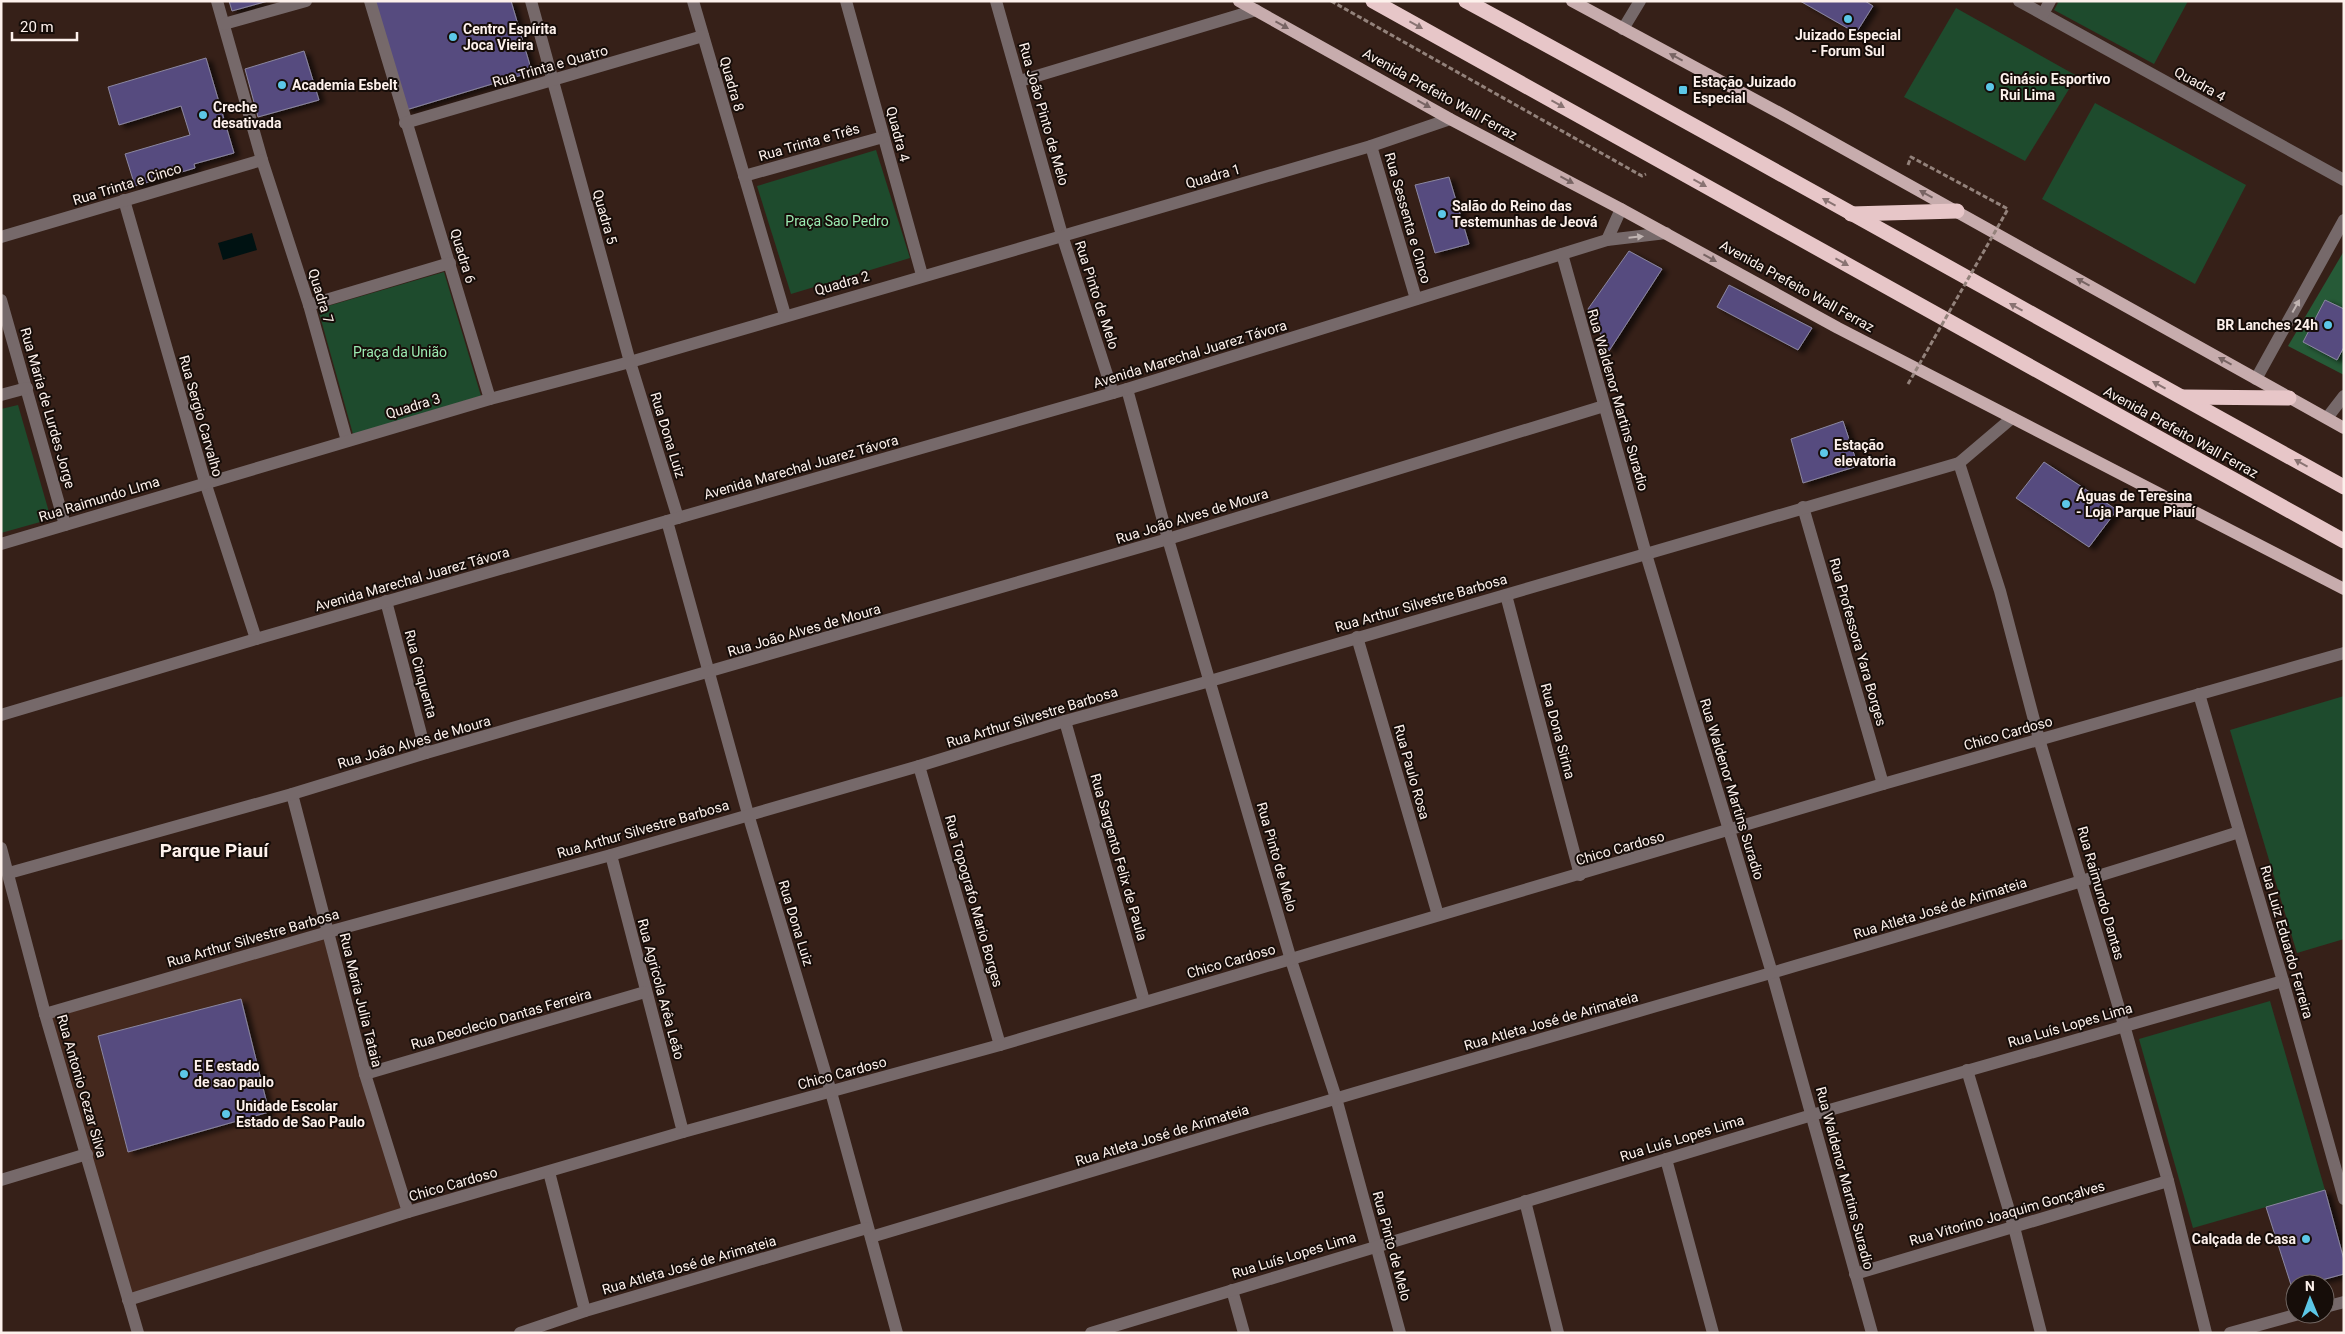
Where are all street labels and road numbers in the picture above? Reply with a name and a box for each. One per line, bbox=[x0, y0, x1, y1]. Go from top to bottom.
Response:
street label: Rua João Pinto de Melo bbox=[1016, 41, 1072, 187]
street label: Rua Trinta e Quatro bbox=[490, 42, 610, 90]
street label: Avenida Prefeito Wall Ferraz bbox=[1360, 45, 1520, 143]
street label: Quadra 8 bbox=[717, 55, 747, 113]
street label: Quadra 4 bbox=[2172, 63, 2229, 105]
street label: Quadra 4 bbox=[883, 105, 913, 163]
street label: Rua Trinta e Três bbox=[757, 120, 861, 164]
street label: Rua Sessenta e CInco bbox=[1382, 151, 1434, 285]
street label: Rua Trinta e Cinco bbox=[71, 160, 183, 208]
street label: Quadra 1 bbox=[1184, 161, 1242, 191]
street label: Quadra 5 bbox=[590, 188, 620, 246]
street label: Quadra 6 bbox=[447, 227, 479, 285]
street label: Avenida Prefeito Wall Ferraz bbox=[1717, 237, 1877, 335]
street label: Rua Pinto de Melo bbox=[1072, 239, 1122, 351]
street label: Quadra 7 bbox=[305, 267, 337, 325]
street label: Quadra 2 bbox=[813, 268, 871, 298]
street label: Rua Waldenor Martins Suradio bbox=[1584, 307, 1652, 493]
street label: Avenida Marechal Juarez Távora bbox=[1091, 317, 1289, 391]
street label: Rua Maria de Lurdes Jorge bbox=[17, 326, 79, 490]
street label: Rua Sergio Carvalho bbox=[176, 353, 226, 479]
street label: Avenida Prefeito Wall Ferraz bbox=[2101, 383, 2261, 481]
street label: Quadra 3 bbox=[384, 390, 442, 422]
street label: Rua Dona Luiz bbox=[647, 390, 689, 480]
street label: Avenida Marechal Juarez Távora bbox=[702, 432, 900, 502]
street label: Rua Raimundo LIma bbox=[37, 473, 161, 525]
street label: Rua João Alves de Moura bbox=[1114, 485, 1270, 547]
street label: Avenida Marechal Juarez Távora bbox=[313, 544, 511, 614]
street label: Rua Professora Yara Borges bbox=[1826, 556, 1890, 728]
street label: Rua Arthur Silvestre Barbosa bbox=[1333, 571, 1509, 635]
street label: Rua João Alves de Moura bbox=[726, 600, 882, 660]
street label: Rua Cinquenta bbox=[402, 628, 440, 720]
street label: Rua Dona Sirina bbox=[1538, 681, 1578, 781]
street label: Rua Arthur Silvestre Barbosa bbox=[944, 683, 1120, 751]
street label: Rua Waldenor Martins Suradio bbox=[1697, 696, 1767, 882]
street label: Rua João Alves de Moura bbox=[336, 712, 492, 772]
street label: Chico Cardoso bbox=[1962, 713, 2054, 753]
street label: Rua Paulo Rosa bbox=[1391, 723, 1433, 821]
street label: Rua Sargento Felix de Paula bbox=[1087, 772, 1151, 942]
street label: Rua Arthur Silvestre Barbosa bbox=[555, 797, 731, 861]
street label: Rua Pinto de Melo bbox=[1254, 800, 1300, 914]
street label: Rua Topografo Mario Borges bbox=[942, 813, 1006, 989]
street label: Rua Raimundo Dantas bbox=[2074, 824, 2128, 962]
street label: Chico Cardoso bbox=[1574, 828, 1666, 868]
street label: Rua Luiz Eduardo Ferreira bbox=[2257, 864, 2317, 1020]
street label: Rua Atleta José de Arimateia bbox=[1851, 874, 2029, 942]
street label: Rua Dona Luiz bbox=[775, 878, 817, 968]
street label: Rua Arthur Silvestre Barbosa bbox=[165, 906, 341, 970]
street label: Rua Agricola Arêa Leão bbox=[634, 917, 688, 1061]
street label: Rua Maria Julia Tataia bbox=[337, 931, 385, 1069]
street label: Chico Cardoso bbox=[1185, 941, 1277, 981]
street label: Rua Deoclecio Dantas Ferreira bbox=[409, 986, 593, 1052]
street label: Rua Atleta José de Arimateia bbox=[1462, 988, 1640, 1054]
street label: Rua Luís Lopes Lima bbox=[2006, 1000, 2134, 1050]
street label: Rua Antonio Cezar Silva bbox=[54, 1013, 110, 1159]
street label: Chico Cardoso bbox=[796, 1053, 888, 1093]
street label: Rua Waldenor Martins Suradio bbox=[1813, 1085, 1877, 1271]
street label: Rua Atleta José de Arimateia bbox=[1073, 1101, 1251, 1169]
street label: Rua Luís Lopes Lima bbox=[1618, 1112, 1746, 1164]
street label: Chico Cardoso bbox=[407, 1164, 499, 1204]
street label: Rua Vitorino Joaquim Gonçalves bbox=[1907, 1177, 2107, 1249]
street label: Rua Pinto de Melo bbox=[1370, 1189, 1414, 1303]
street label: Rua Luís Lopes Lima bbox=[1230, 1229, 1358, 1281]
street label: Rua Atleta José de Arimateia bbox=[600, 1232, 778, 1298]

